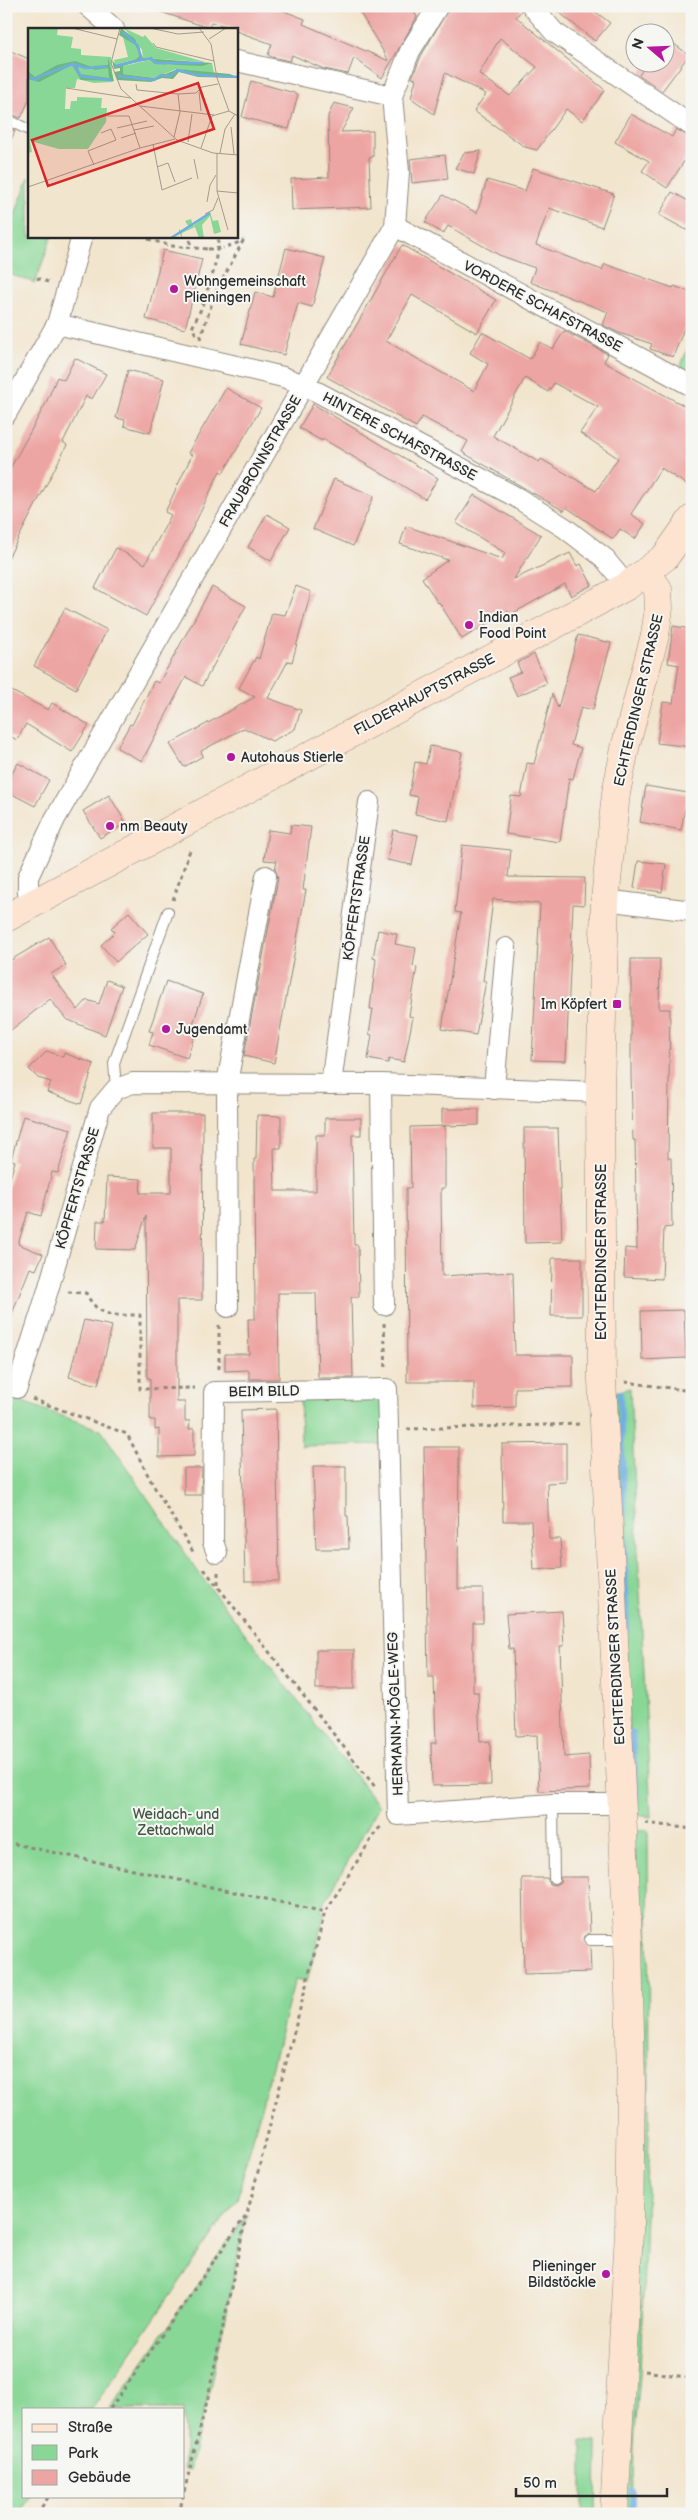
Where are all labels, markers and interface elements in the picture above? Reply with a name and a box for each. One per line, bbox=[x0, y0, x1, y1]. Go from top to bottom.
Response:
north arrow bbox=[626, 22, 676, 72]
inset map bbox=[28, 28, 238, 238]
text: N bbox=[628, 36, 648, 52]
street label: VORDERE SCHAFSTRASSE bbox=[460, 257, 625, 356]
place label: Wohngemeinschaft Plieningen bbox=[184, 273, 306, 306]
marker: Wohngemeinschaft Plieningen bbox=[168, 283, 180, 295]
street label: HINTERE SCHAFSTRASSE bbox=[320, 388, 480, 484]
street label: FRAUBRONNSTRASSE bbox=[216, 392, 305, 530]
place label: Indian Food Point bbox=[479, 609, 547, 642]
street label: ECHTERDINGER STRASSE bbox=[610, 612, 667, 788]
marker: Indian Food Point bbox=[463, 619, 475, 631]
street label: FILDERHAUPTSTRASSE bbox=[351, 650, 498, 739]
place label: Autohaus Stierle bbox=[241, 749, 344, 766]
marker: Autohaus Stierle bbox=[225, 751, 237, 763]
place label: nm Beauty bbox=[120, 818, 188, 835]
marker: nm Beauty bbox=[104, 820, 116, 832]
street label: KÖPFERTSTRASSE bbox=[338, 834, 374, 962]
place label: Im Köpfert bbox=[541, 996, 608, 1013]
marker: Im Köpfert bbox=[611, 998, 623, 1010]
place label: Jugendamt bbox=[176, 1021, 248, 1038]
marker: Jugendamt bbox=[160, 1023, 172, 1035]
street label: KÖPFERTSTRASSE bbox=[51, 1125, 103, 1251]
street label: ECHTERDINGER STRASSE bbox=[593, 1164, 610, 1340]
street label: BEIM BILD bbox=[228, 1382, 300, 1401]
street label: ECHTERDINGER STRASSE bbox=[602, 1568, 629, 1745]
street label: HERMANN-MÖGLE-WEG bbox=[383, 1631, 407, 1796]
park label: Weidach- und Zettachwald bbox=[133, 1806, 219, 1839]
place label: Plieninger Bildstöckle bbox=[528, 2258, 597, 2291]
marker: Plieninger Bildstöckle bbox=[600, 2268, 612, 2280]
legend bbox=[22, 2408, 185, 2498]
text: Straße bbox=[68, 2418, 113, 2437]
text: Park bbox=[68, 2444, 99, 2463]
scale bar bbox=[516, 2465, 667, 2497]
text: Gebäude bbox=[68, 2468, 131, 2487]
text: 50 m bbox=[523, 2474, 557, 2493]

